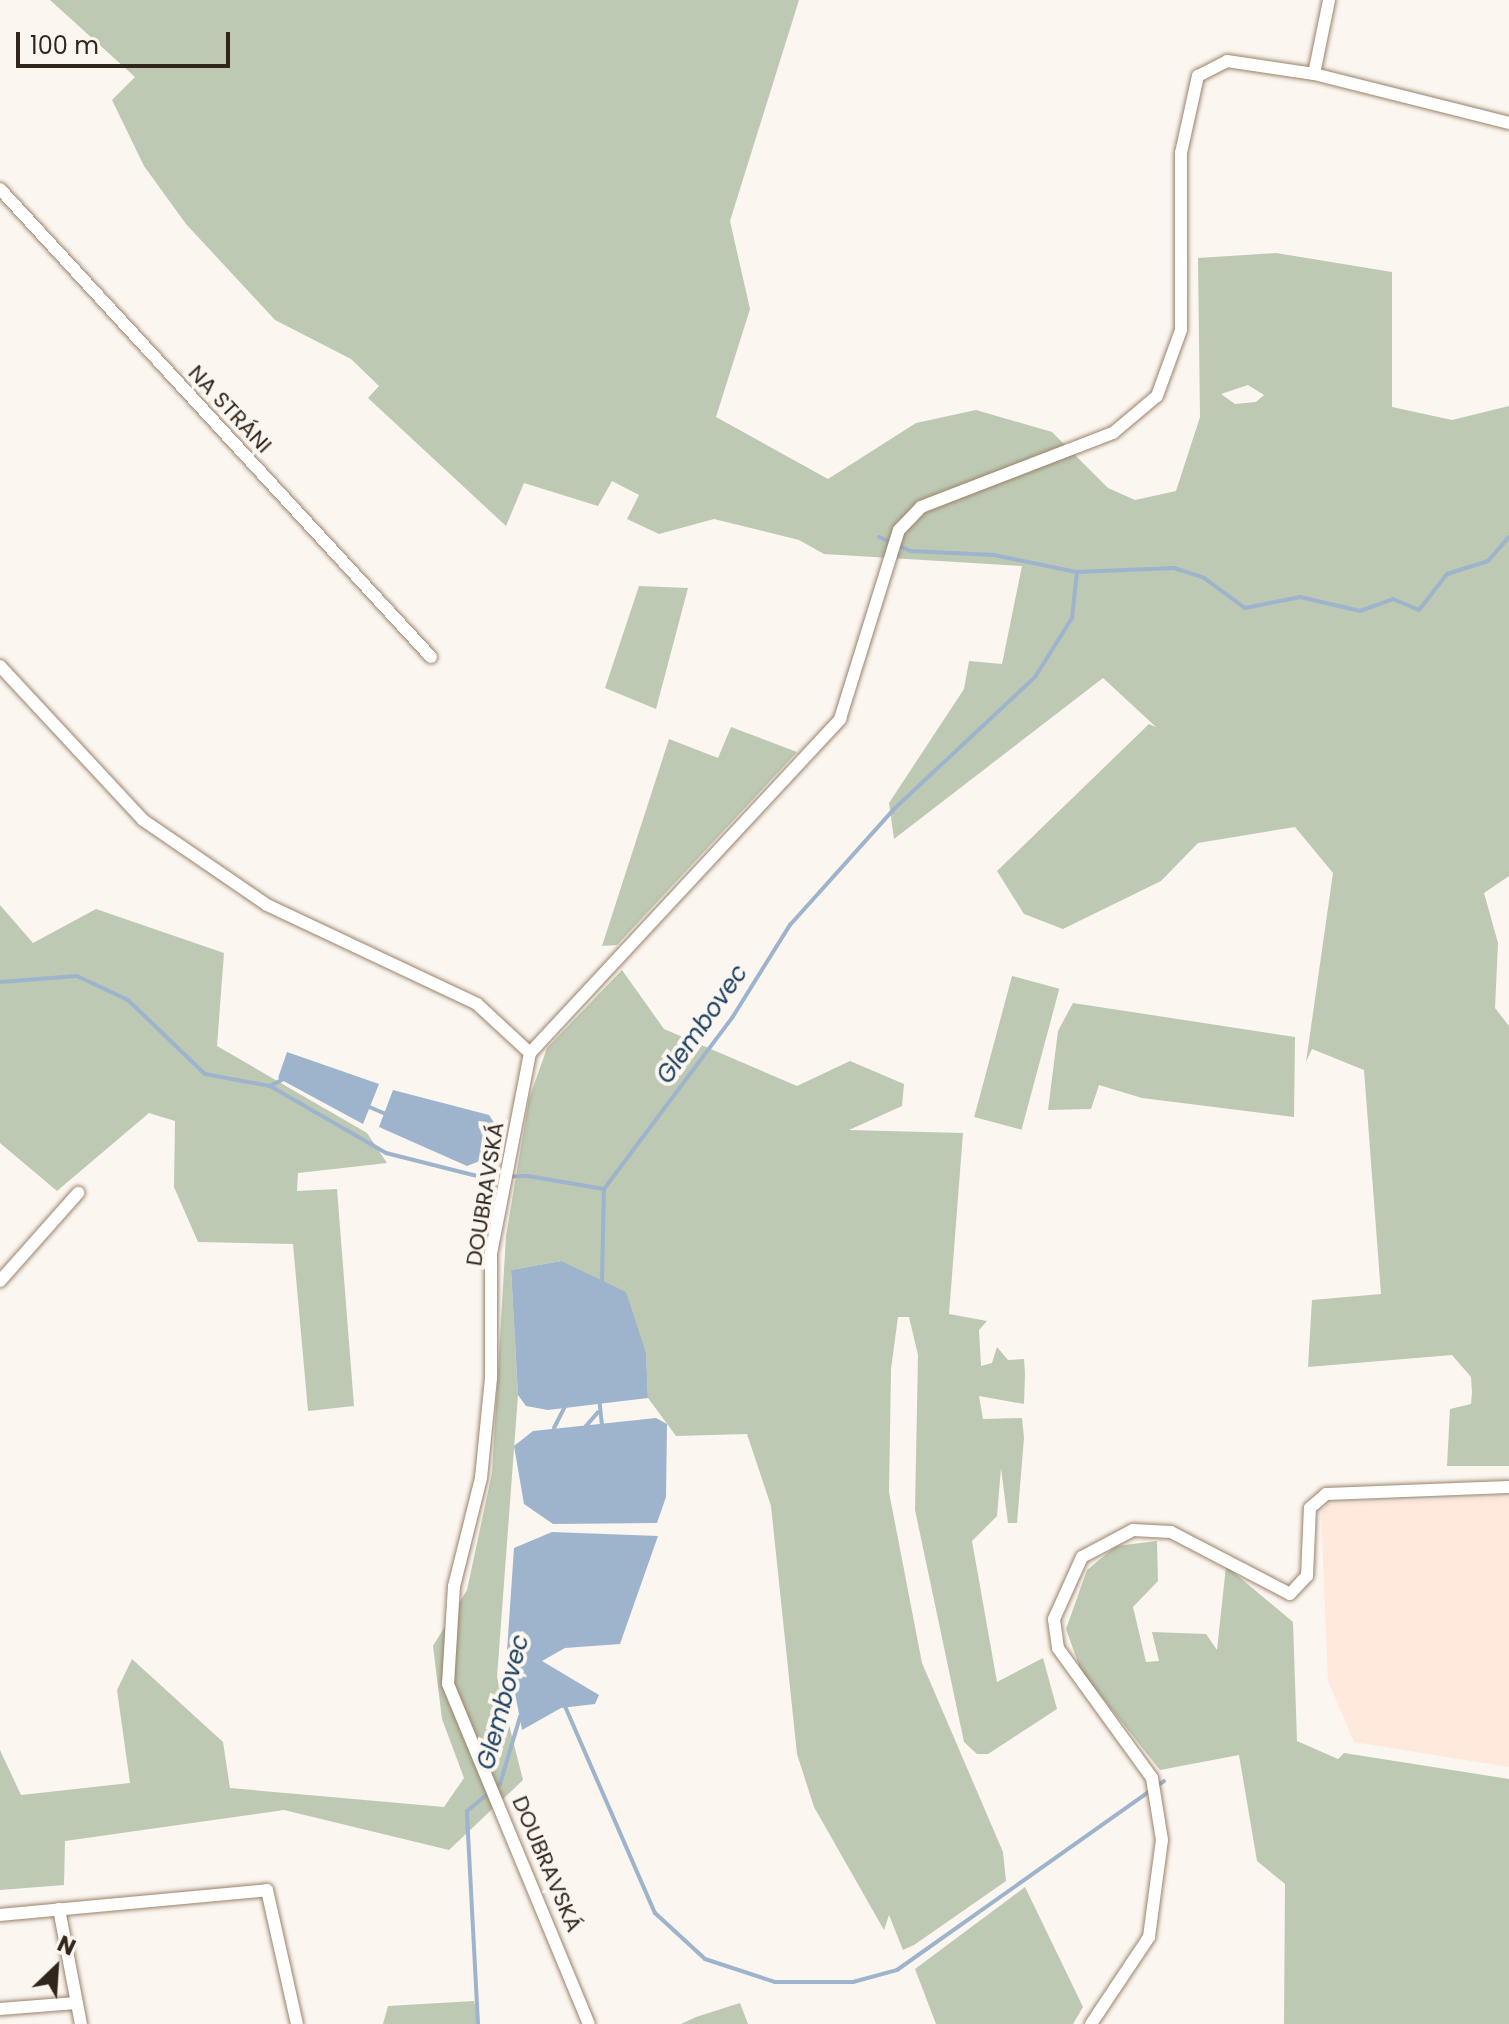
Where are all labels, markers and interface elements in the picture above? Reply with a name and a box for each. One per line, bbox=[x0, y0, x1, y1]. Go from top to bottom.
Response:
scale bar bbox=[20, 16, 234, 66]
text: 100 m bbox=[30, 29, 99, 62]
street label: NA STRÁNI bbox=[183, 360, 277, 458]
water label: Glembovec bbox=[650, 959, 754, 1089]
street label: DOUBRAVSKÁ bbox=[461, 1120, 509, 1268]
water label: Glembovec bbox=[471, 1631, 535, 1773]
street label: DOUBRAVSKÁ bbox=[506, 1792, 588, 1936]
north arrow bbox=[16, 1928, 96, 2008]
text: N bbox=[52, 1928, 80, 1963]

